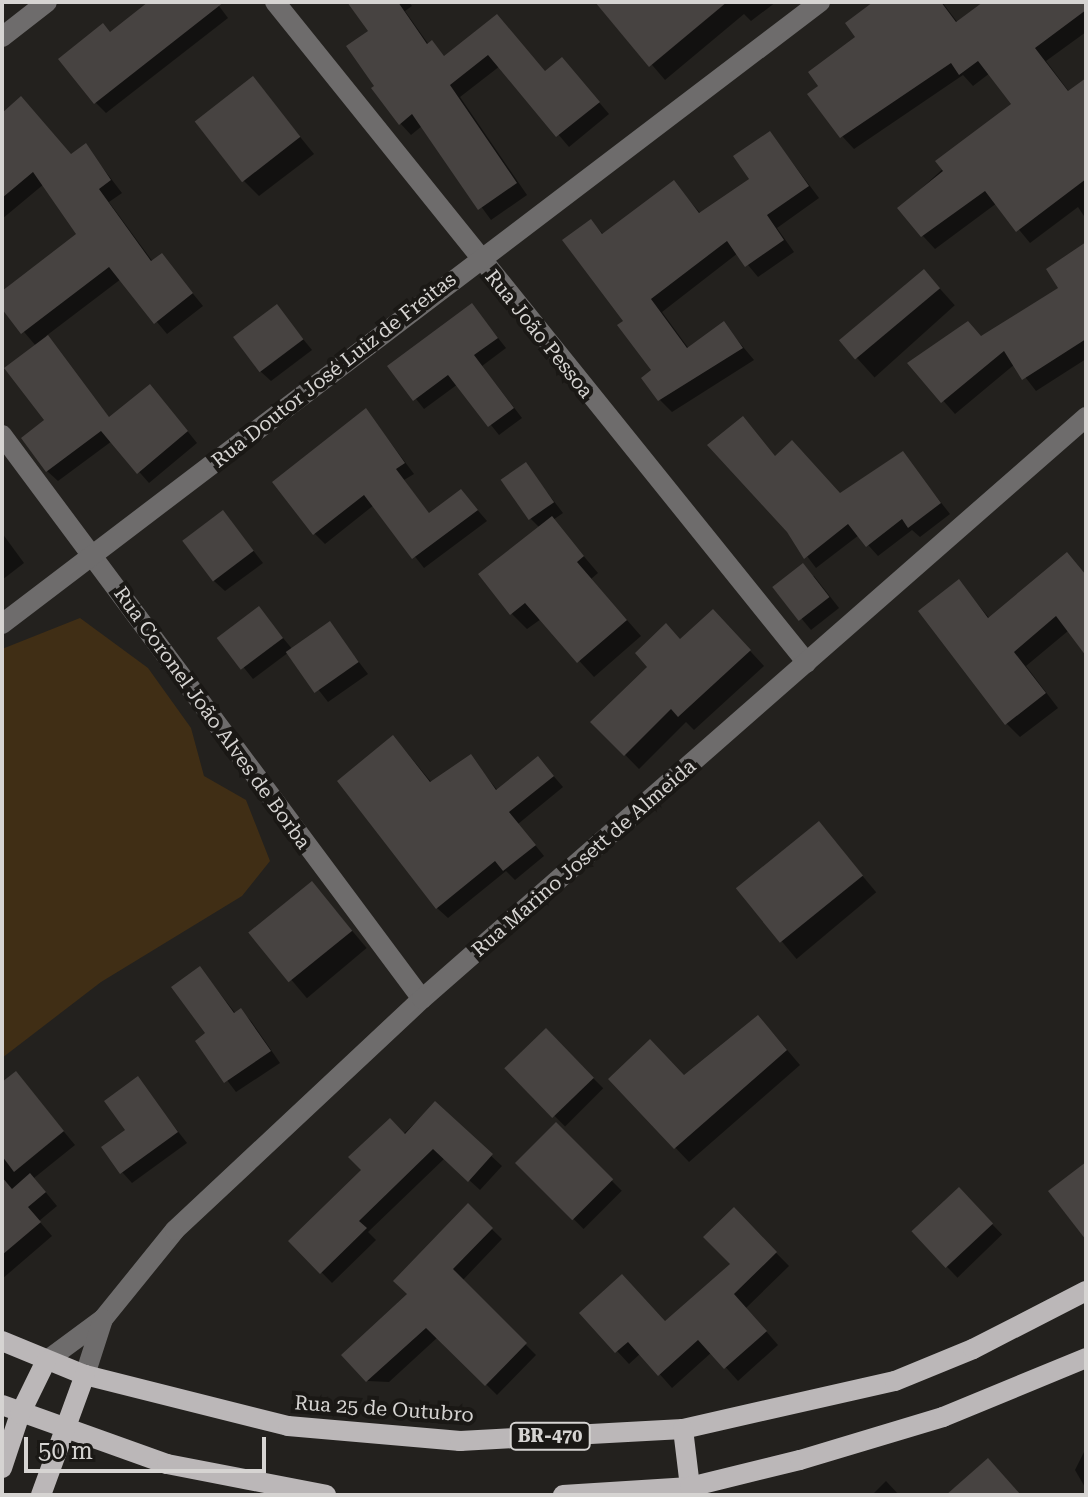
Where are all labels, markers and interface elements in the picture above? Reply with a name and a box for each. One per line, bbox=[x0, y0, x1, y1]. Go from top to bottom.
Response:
street label: Rua João Pessoa bbox=[480, 265, 598, 403]
street label: Rua Doutor José Luiz de Freitas bbox=[207, 267, 461, 473]
street label: Rua Coronel João Alves de Borba bbox=[109, 582, 315, 854]
street label: Rua Marino Josett de Almeida bbox=[467, 754, 701, 962]
street label: Rua 25 de Outubro bbox=[294, 1391, 474, 1427]
scale bar bbox=[28, 1421, 270, 1471]
road number: BR-470 bbox=[508, 1422, 592, 1450]
text: 50 m bbox=[38, 1437, 93, 1465]

